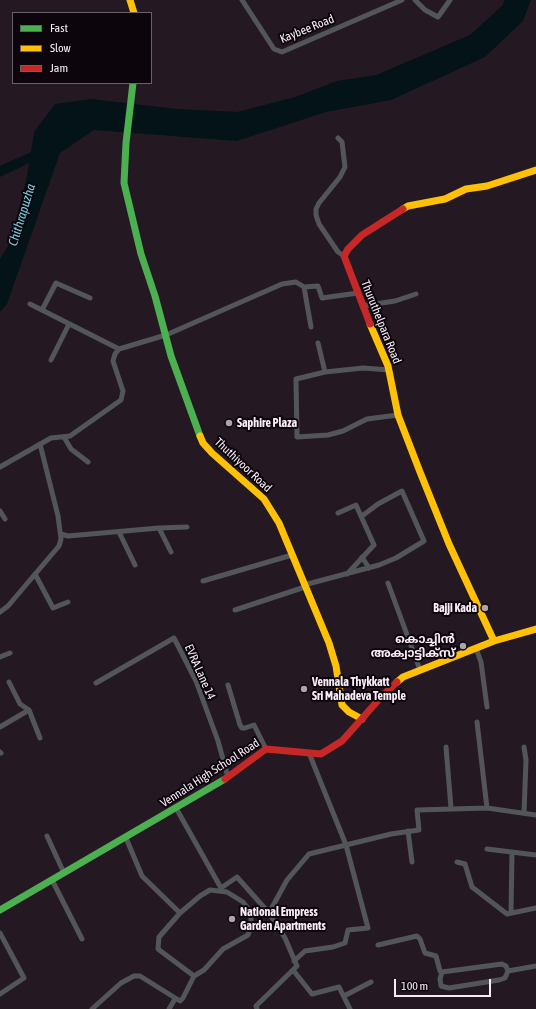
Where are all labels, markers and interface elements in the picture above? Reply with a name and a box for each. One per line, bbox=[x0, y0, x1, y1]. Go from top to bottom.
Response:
legend bbox=[12, 12, 152, 84]
street label: Kaybee Road bbox=[278, 12, 336, 46]
text: Fast bbox=[50, 21, 68, 35]
text: Slow bbox=[50, 41, 71, 55]
text: Jam bbox=[50, 61, 68, 75]
water label: Chithrapuzha bbox=[5, 182, 39, 248]
street label: Thuruthelpara Road bbox=[358, 278, 404, 366]
place label: Saphire Plaza bbox=[237, 416, 297, 430]
marker: Saphire Plaza bbox=[224, 418, 234, 428]
street label: Thuthiyoor Road bbox=[211, 435, 275, 495]
place label: Bajji Kada bbox=[433, 601, 477, 615]
marker: Bajji Kada bbox=[480, 603, 490, 613]
place label: കൊച്ചിൻ അക്വാട്ടിക്സ് bbox=[371, 632, 455, 660]
marker: കൊച്ചിൻ അക്വാട്ടിക്സ് bbox=[458, 641, 468, 651]
street label: EVRA Lane 14 bbox=[181, 642, 219, 702]
place label: Vennala Thykkatt Sri Mahadeva Temple bbox=[312, 675, 406, 703]
marker: Vennala Thykkatt Sri Mahadeva Temple bbox=[299, 684, 309, 694]
street label: Vennala High School Road bbox=[158, 736, 262, 810]
place label: National Empress Garden Apartments bbox=[240, 905, 326, 933]
marker: National Empress Garden Apartments bbox=[227, 914, 237, 924]
scale bar bbox=[396, 971, 493, 997]
text: 100 m bbox=[401, 979, 428, 993]

